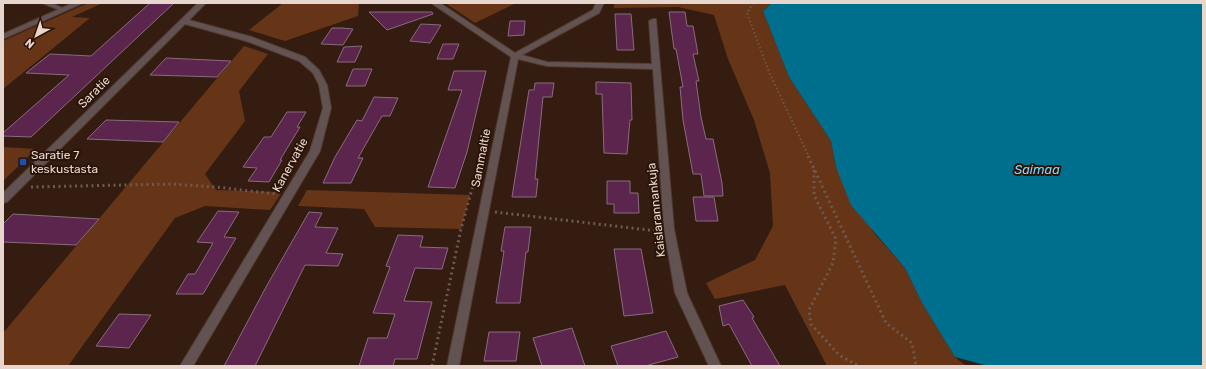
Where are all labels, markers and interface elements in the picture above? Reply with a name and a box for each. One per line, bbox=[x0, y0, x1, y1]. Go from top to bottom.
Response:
north arrow bbox=[16, 16, 56, 56]
text: N bbox=[23, 36, 37, 51]
street label: Saratie bbox=[75, 73, 113, 111]
street label: Sammaltie bbox=[468, 127, 494, 188]
street label: Kanervatie bbox=[269, 135, 311, 194]
place label: Saratie 7 keskustasta bbox=[31, 148, 98, 176]
marker: Saratie 7 keskustasta bbox=[18, 157, 28, 167]
street label: Kaislarannankuja bbox=[644, 162, 668, 258]
water label: Saimaa bbox=[1014, 162, 1060, 177]

